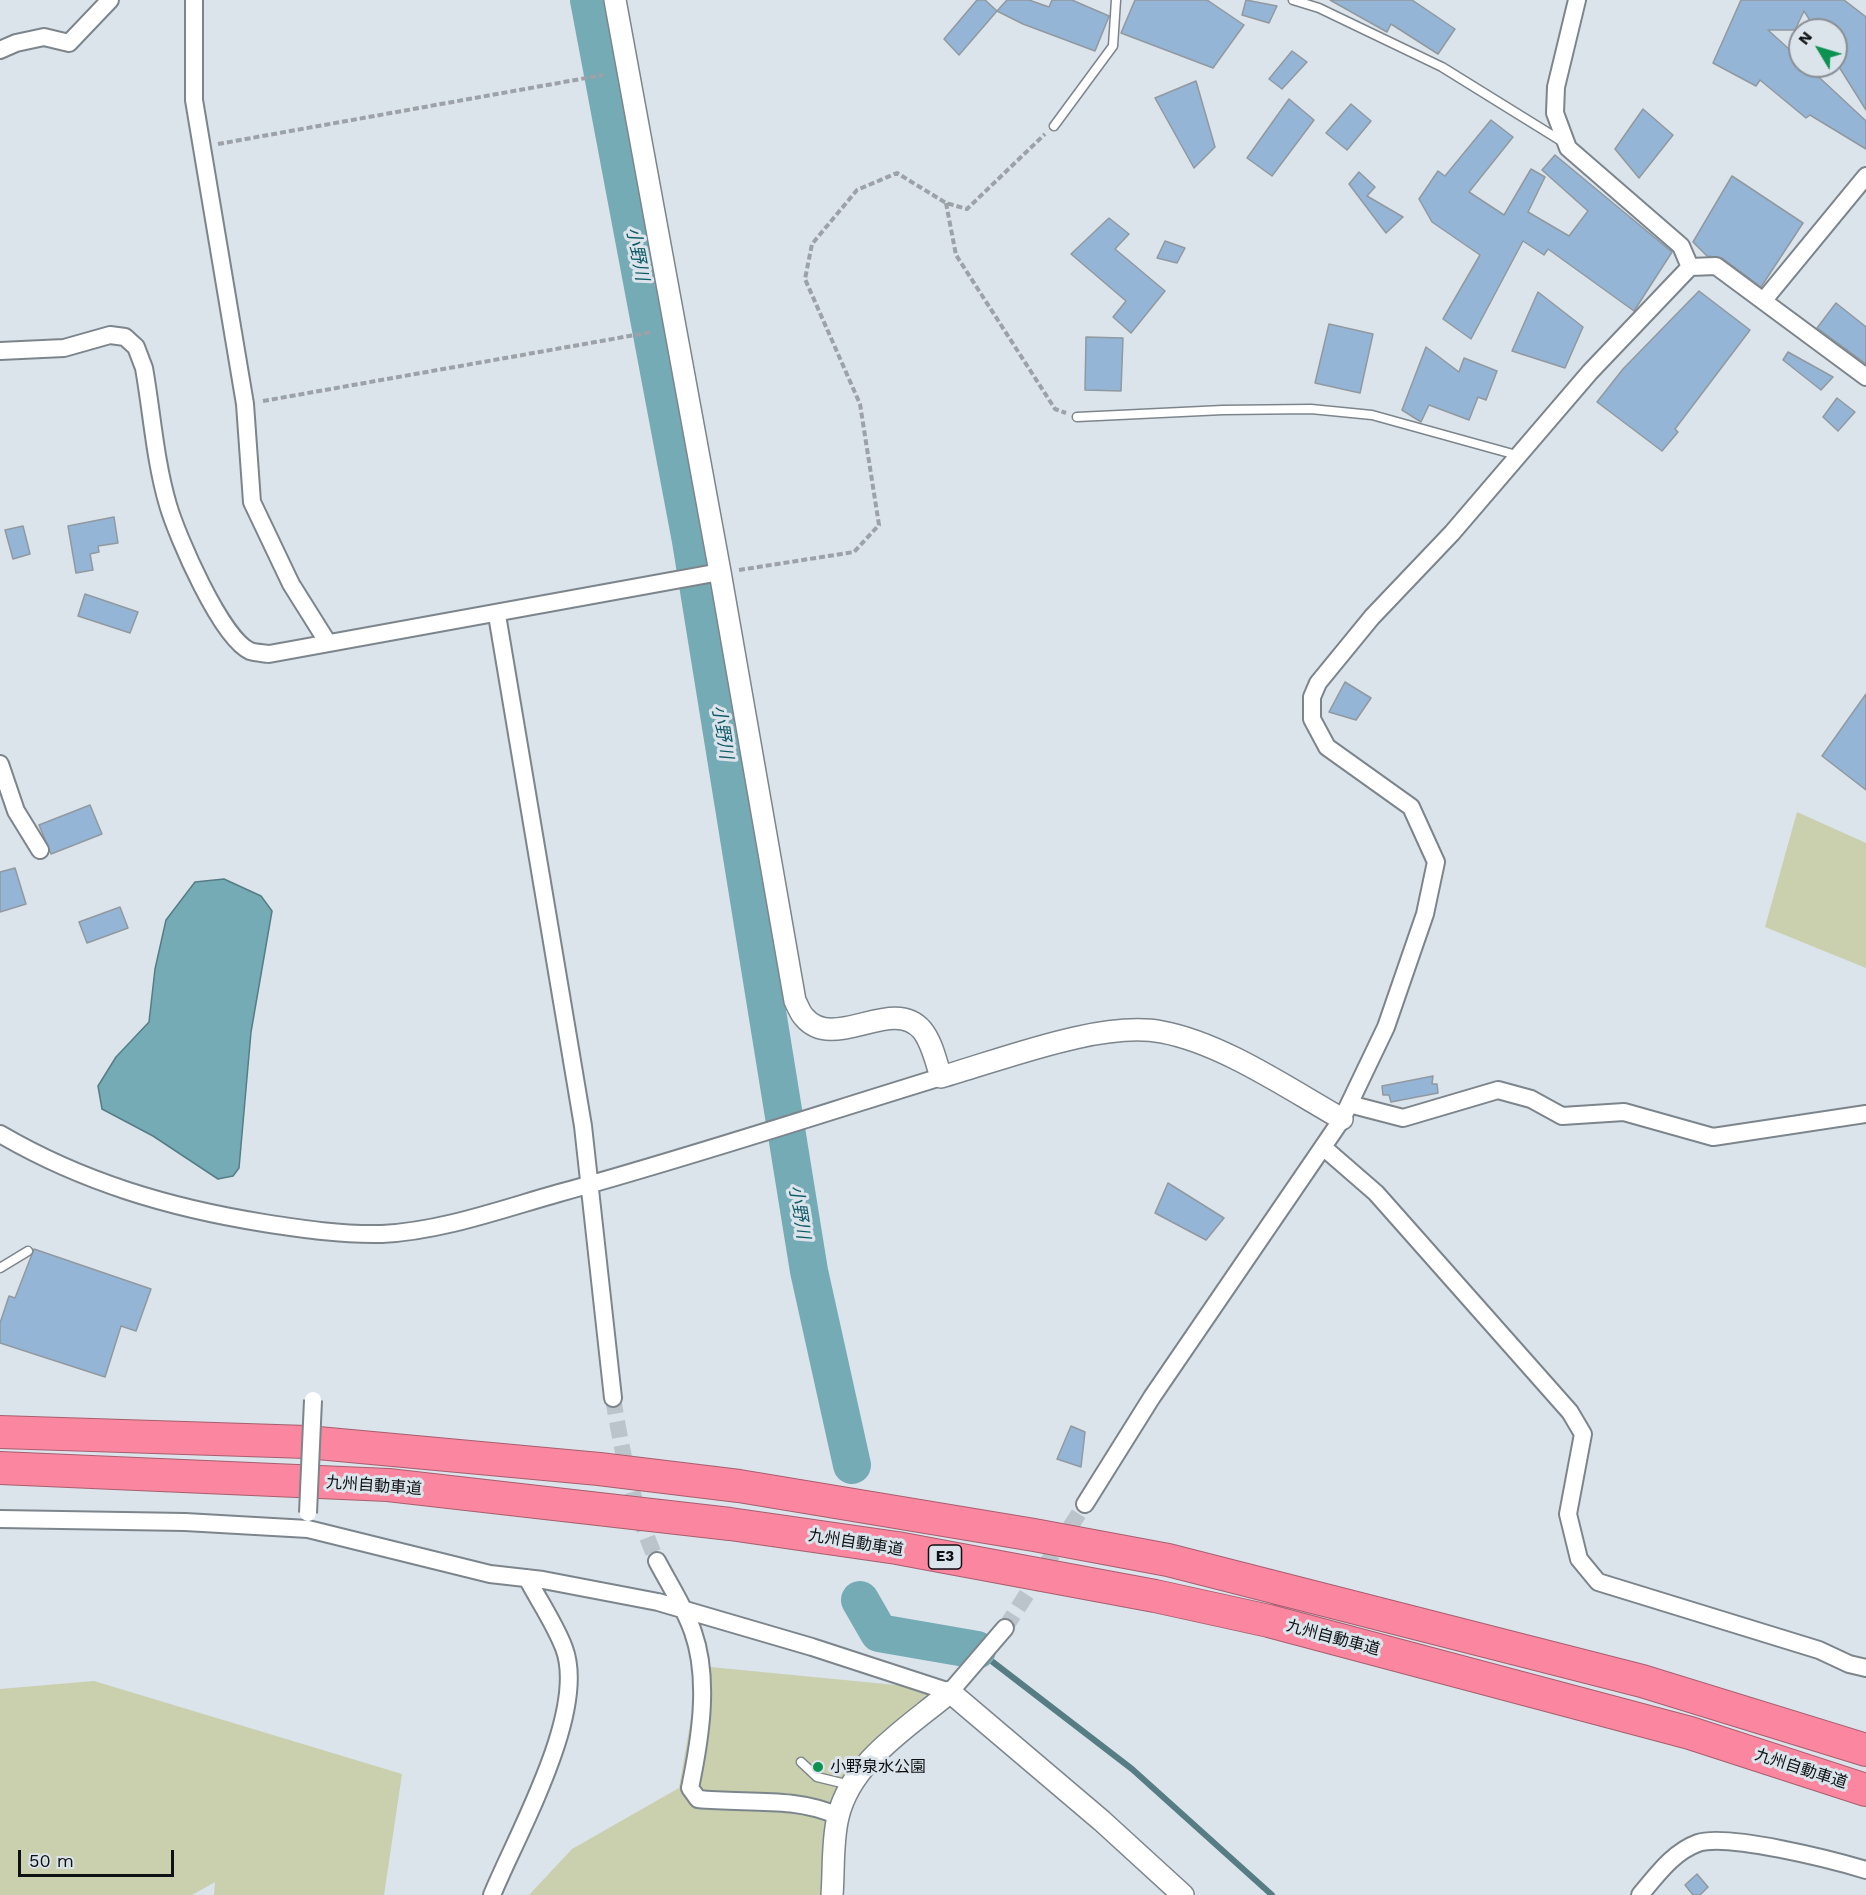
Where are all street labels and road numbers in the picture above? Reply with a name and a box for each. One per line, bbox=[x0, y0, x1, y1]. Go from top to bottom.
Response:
street label: 九州自動車道 bbox=[325, 1473, 423, 1499]
street label: 九州自動車道 bbox=[807, 1526, 905, 1560]
road number: E3 bbox=[928, 1545, 962, 1569]
street label: 九州自動車道 bbox=[1284, 1616, 1382, 1660]
street label: 九州自動車道 bbox=[1752, 1745, 1850, 1793]

